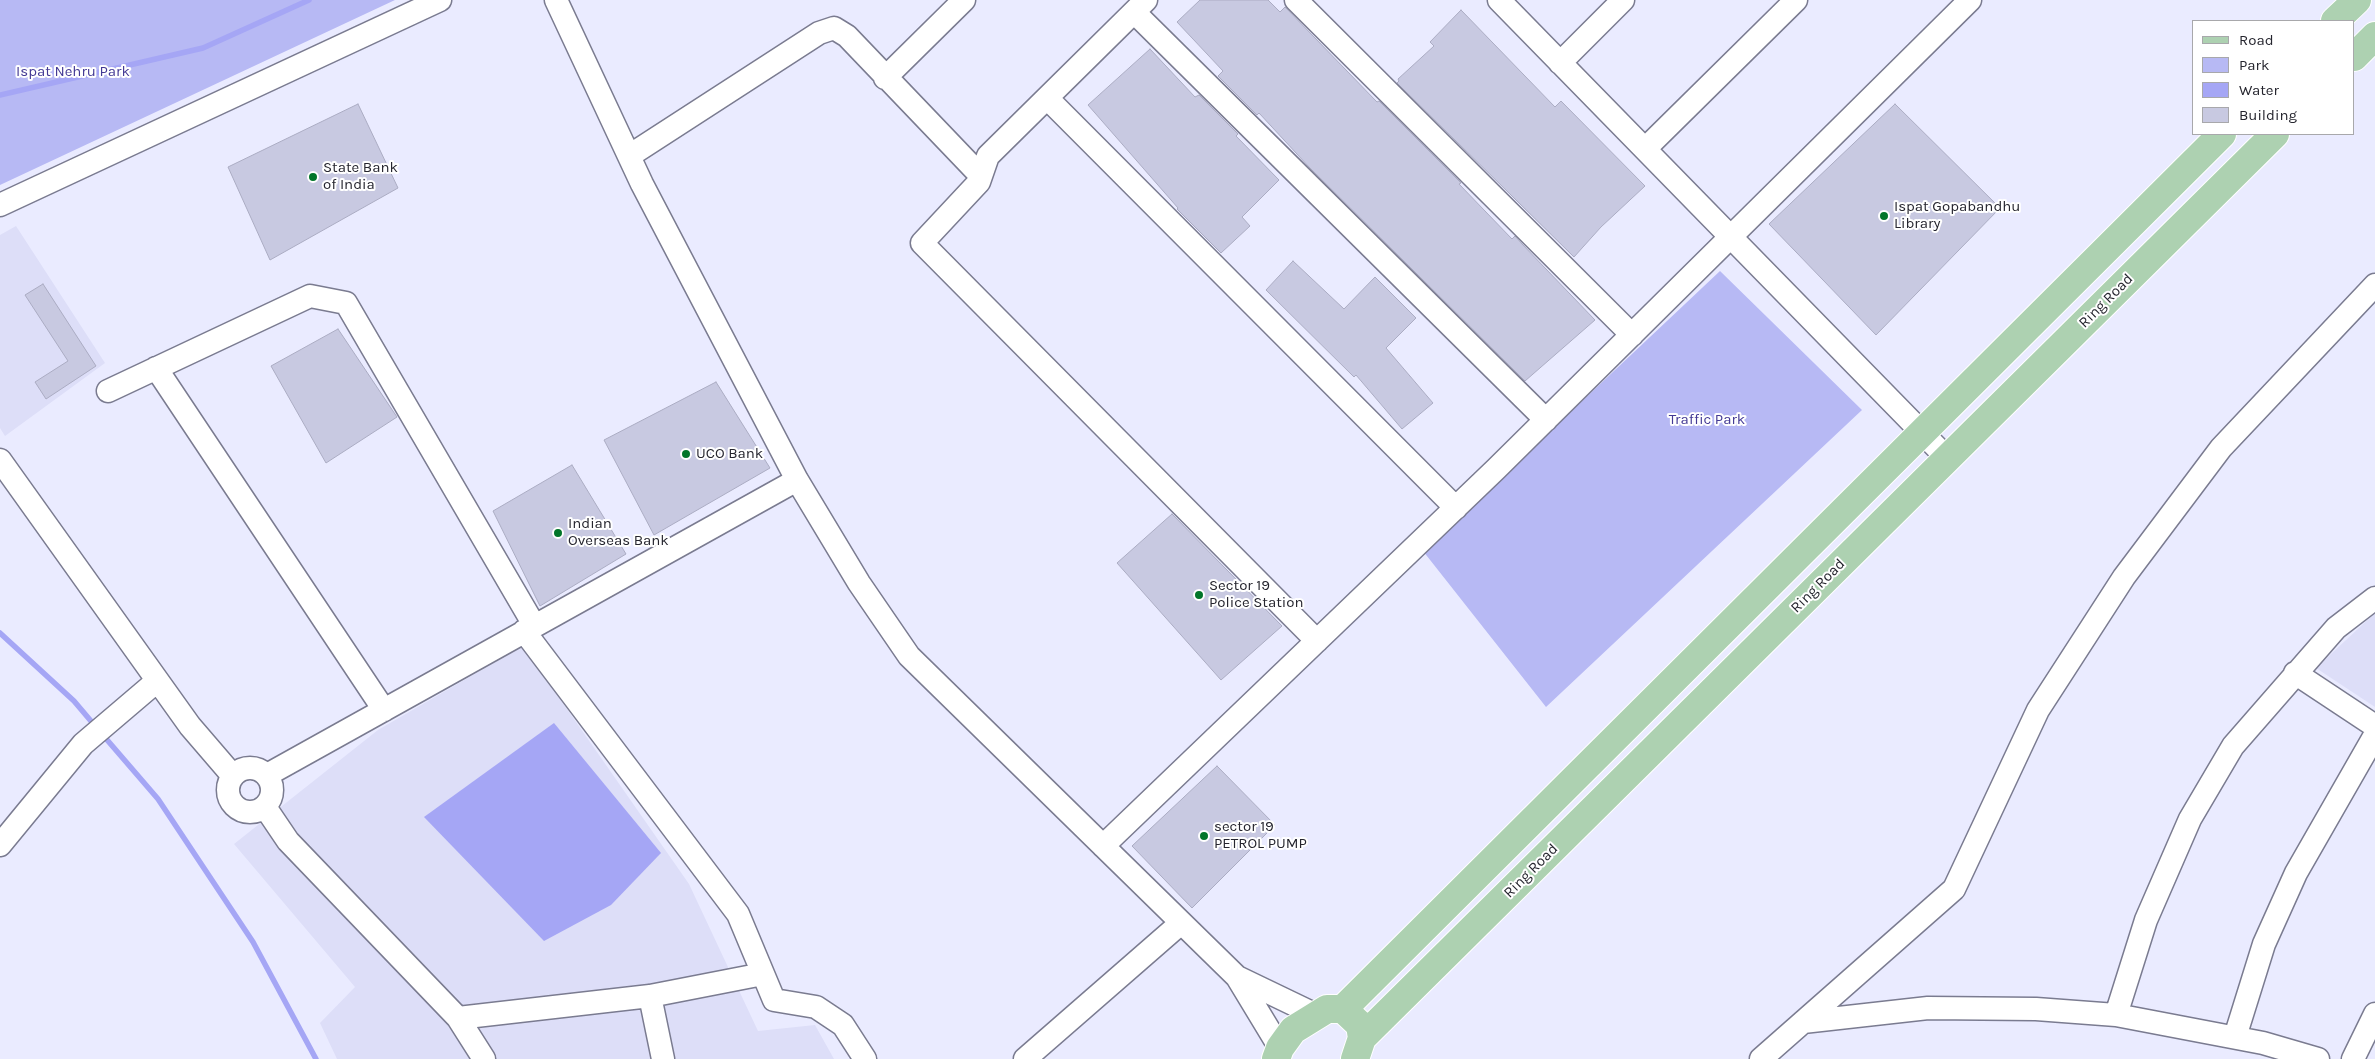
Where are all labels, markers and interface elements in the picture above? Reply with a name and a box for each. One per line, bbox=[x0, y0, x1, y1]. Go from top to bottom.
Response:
legend bbox=[2192, 20, 2355, 135]
text: Road bbox=[2239, 31, 2274, 49]
text: Park bbox=[2239, 56, 2269, 74]
park label: Ispat Nehru Park bbox=[16, 63, 130, 81]
text: Water bbox=[2239, 81, 2279, 99]
text: Building bbox=[2239, 106, 2297, 124]
place label: State Bank of India bbox=[323, 159, 398, 194]
marker: State Bank of India bbox=[307, 171, 319, 183]
place label: Ispat Gopabandhu Library bbox=[1894, 198, 2020, 233]
marker: Ispat Gopabandhu Library bbox=[1878, 210, 1890, 222]
street label: Ring Road bbox=[2075, 270, 2137, 332]
park label: Traffic Park bbox=[1669, 411, 1745, 429]
place label: UCO Bank bbox=[696, 445, 763, 463]
marker: UCO Bank bbox=[680, 448, 692, 460]
place label: Indian Overseas Bank bbox=[568, 515, 669, 550]
marker: Indian Overseas Bank bbox=[552, 527, 564, 539]
street label: Ring Road bbox=[1787, 555, 1849, 617]
place label: Sector 19 Police Station bbox=[1209, 577, 1303, 612]
marker: Sector 19 Police Station bbox=[1193, 589, 1205, 601]
place label: sector 19 PETROL PUMP bbox=[1214, 818, 1307, 853]
marker: sector 19 PETROL PUMP bbox=[1198, 830, 1210, 842]
street label: Ring Road bbox=[1500, 840, 1562, 902]

